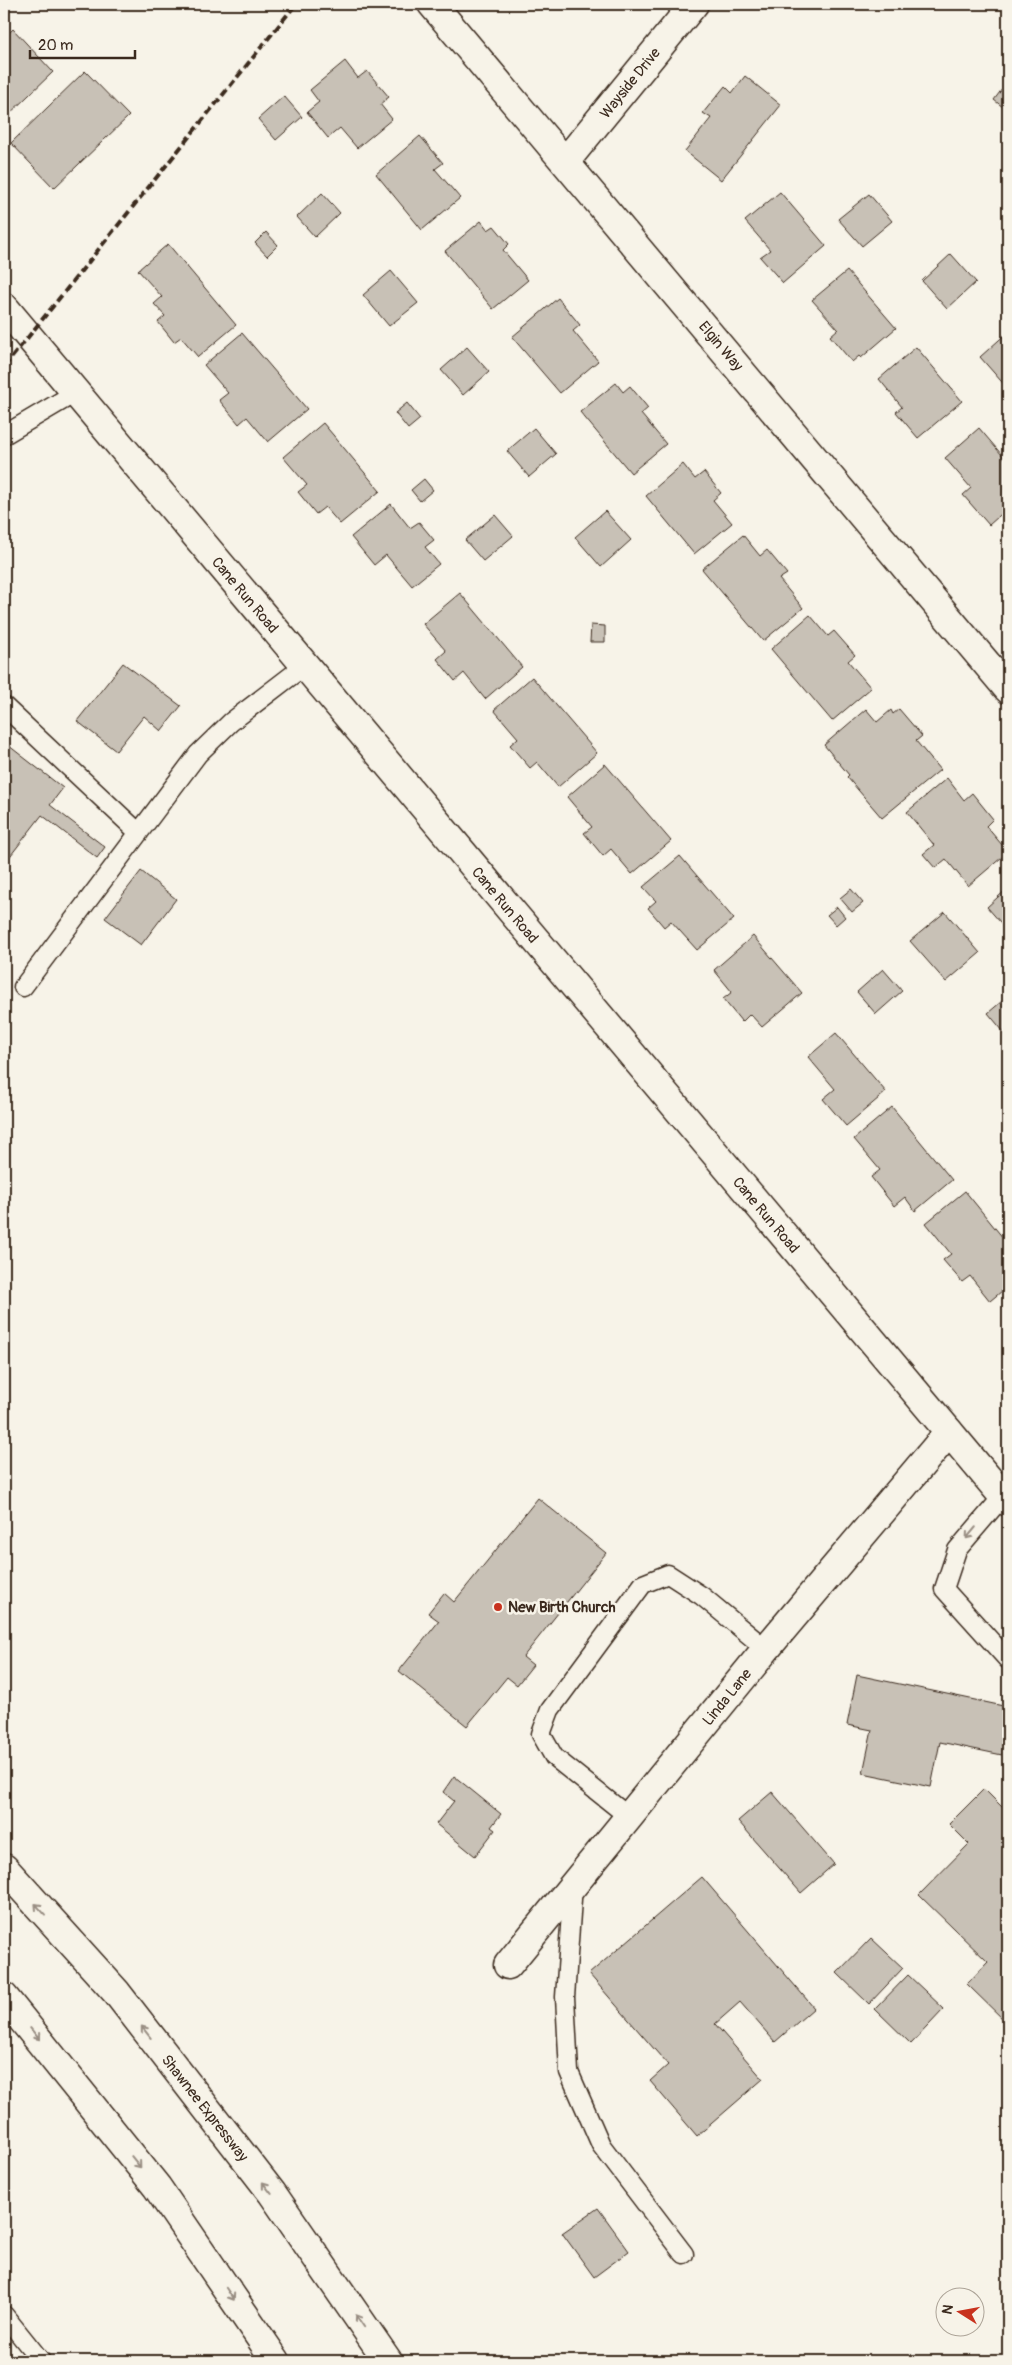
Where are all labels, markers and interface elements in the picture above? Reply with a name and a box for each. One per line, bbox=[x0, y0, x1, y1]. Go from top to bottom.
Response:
scale bar bbox=[30, 28, 135, 60]
text: 20 m bbox=[38, 36, 73, 55]
street label: Wayside Drive bbox=[596, 44, 665, 123]
street label: Elgin Way bbox=[694, 317, 747, 376]
street label: Cane Run Road bbox=[207, 553, 282, 637]
street label: Cane Run Road bbox=[467, 863, 542, 947]
street label: Cane Run Road bbox=[728, 1173, 803, 1257]
one-way arrow bbox=[966, 1527, 977, 1540]
place label: New Birth Church bbox=[508, 1598, 616, 1617]
marker: New Birth Church bbox=[492, 1601, 504, 1613]
street label: Linda Lane bbox=[699, 1664, 757, 1730]
one-way arrow bbox=[34, 1902, 46, 1915]
one-way arrow bbox=[141, 2026, 152, 2039]
one-way arrow bbox=[30, 2028, 41, 2041]
street label: Shawnee Expressway bbox=[157, 2051, 253, 2166]
one-way arrow bbox=[131, 2155, 142, 2168]
one-way arrow bbox=[262, 2182, 273, 2195]
one-way arrow bbox=[225, 2287, 236, 2301]
north arrow bbox=[934, 2288, 984, 2338]
text: N bbox=[938, 2303, 957, 2316]
one-way arrow bbox=[355, 2314, 366, 2328]

